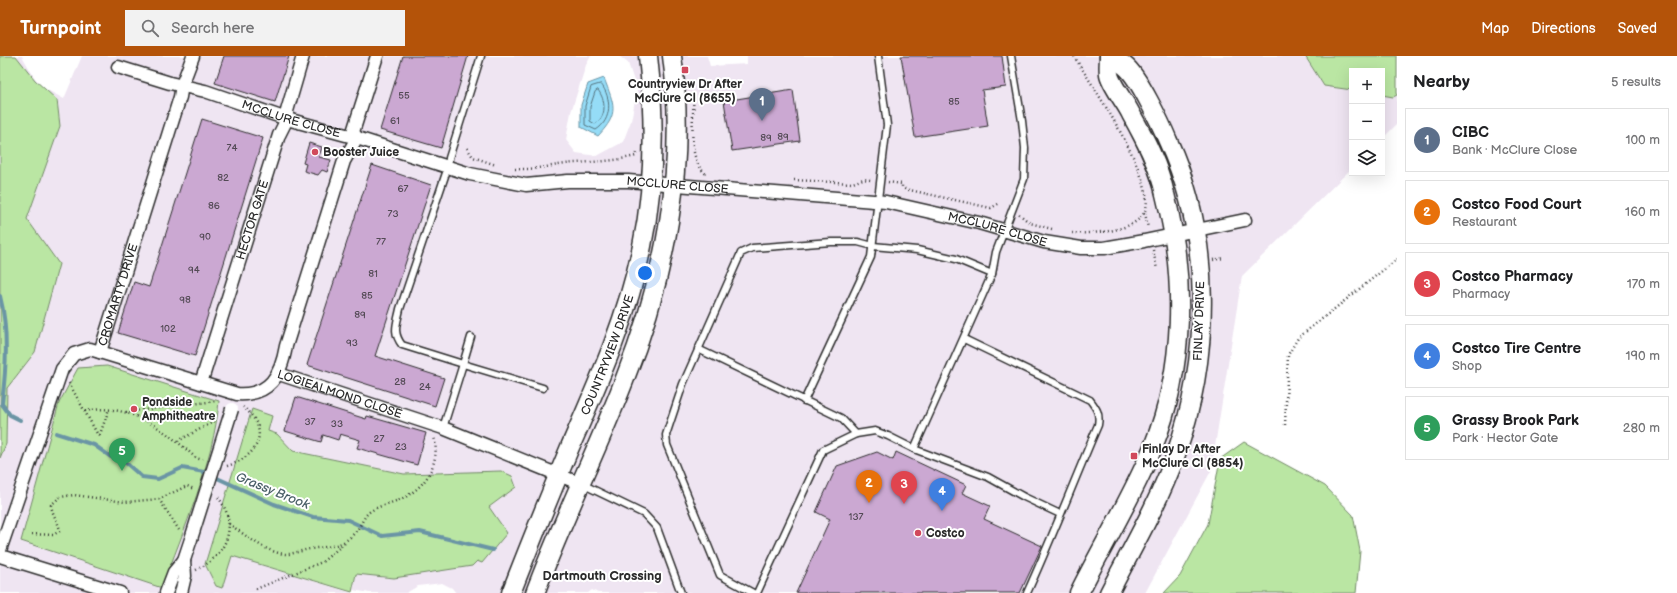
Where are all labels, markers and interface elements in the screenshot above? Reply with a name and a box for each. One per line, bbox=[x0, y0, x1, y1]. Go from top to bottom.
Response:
search box bbox=[125, 10, 405, 46]
text: Turnpoint bbox=[20, 17, 101, 40]
icon: search bbox=[139, 17, 161, 39]
text: Search here bbox=[171, 19, 254, 38]
text: Map bbox=[1481, 20, 1509, 37]
text: Directions bbox=[1531, 20, 1596, 37]
text: Saved bbox=[1618, 20, 1657, 37]
marker: Countryview Dr After McClure Cl (8655) bbox=[680, 65, 690, 75]
map controls bbox=[1349, 68, 1385, 176]
button: + bbox=[1349, 68, 1385, 104]
text: Nearby bbox=[1413, 72, 1470, 92]
text: 5 results bbox=[1611, 74, 1661, 90]
place label: Countryview Dr After McClure Cl (8655) bbox=[628, 77, 742, 106]
pin: 1 bbox=[749, 88, 775, 121]
house number: 55 bbox=[398, 90, 410, 102]
house number: 85 bbox=[948, 96, 960, 108]
street label: MCCLURE CLOSE bbox=[240, 97, 342, 141]
button: − bbox=[1349, 104, 1385, 140]
house number: 61 bbox=[390, 115, 400, 127]
text: CIBC bbox=[1452, 123, 1489, 142]
house number: 89 bbox=[777, 131, 789, 143]
house number: 89 bbox=[760, 132, 772, 144]
text: 1 bbox=[1424, 132, 1430, 148]
text: 100 m bbox=[1625, 132, 1660, 148]
button: layers bbox=[1349, 140, 1385, 176]
house number: 74 bbox=[226, 142, 238, 154]
text: Bank · McClure Close bbox=[1452, 142, 1577, 158]
place label: Booster Juice bbox=[323, 145, 399, 160]
marker: Booster Juice bbox=[310, 147, 320, 157]
house number: 82 bbox=[217, 172, 229, 184]
street label: MCCLURE CLOSE bbox=[626, 174, 729, 197]
street label: HECTOR GATE bbox=[233, 178, 272, 262]
house number: 67 bbox=[397, 183, 409, 195]
text: Costco Food Court bbox=[1452, 195, 1582, 214]
house number: 86 bbox=[208, 200, 220, 212]
text: 2 bbox=[1423, 204, 1431, 220]
text: 160 m bbox=[1625, 204, 1660, 220]
house number: 73 bbox=[387, 208, 399, 220]
street label: MCCLURE CLOSE bbox=[946, 209, 1049, 251]
text: Restaurant bbox=[1452, 214, 1517, 230]
house number: 90 bbox=[199, 231, 211, 243]
house number: 77 bbox=[376, 236, 386, 248]
street label: CROMARTY DRIVE bbox=[95, 242, 142, 348]
your location bbox=[635, 263, 655, 283]
house number: 94 bbox=[188, 264, 200, 276]
text: Costco Pharmacy bbox=[1452, 267, 1573, 286]
house number: 81 bbox=[368, 268, 378, 280]
text: 3 bbox=[1423, 276, 1431, 292]
text: 170 m bbox=[1627, 276, 1660, 292]
street label: FINLAY DRIVE bbox=[1191, 281, 1208, 361]
text: Pharmacy bbox=[1452, 286, 1510, 302]
house number: 85 bbox=[361, 290, 373, 302]
street label: COUNTRYVIEW DRIVE bbox=[578, 293, 637, 418]
house number: 98 bbox=[179, 294, 191, 306]
house number: 89 bbox=[354, 309, 366, 321]
house number: 102 bbox=[160, 323, 176, 335]
house number: 93 bbox=[346, 337, 358, 349]
text: Costco Tire Centre bbox=[1452, 339, 1581, 358]
text: 4 bbox=[1423, 348, 1431, 364]
text: 190 m bbox=[1626, 348, 1660, 364]
text: Shop bbox=[1452, 358, 1482, 374]
street label: LOGIEALMOND CLOSE bbox=[275, 367, 404, 422]
house number: 28 bbox=[394, 376, 406, 388]
house number: 24 bbox=[419, 381, 431, 393]
place label: Pondside Amphitheatre bbox=[141, 395, 216, 424]
marker: Pondside Amphitheatre bbox=[129, 404, 139, 414]
text: Grassy Brook Park bbox=[1452, 411, 1579, 430]
house number: 37 bbox=[304, 416, 316, 428]
house number: 33 bbox=[331, 418, 343, 430]
text: 5 bbox=[1423, 420, 1431, 436]
text: 280 m bbox=[1623, 420, 1660, 436]
text: Park · Hector Gate bbox=[1452, 430, 1558, 446]
house number: 27 bbox=[374, 433, 384, 445]
pin: 5 bbox=[109, 438, 135, 471]
house number: 23 bbox=[395, 441, 407, 453]
place label: Finlay Dr After McClure Cl (8854) bbox=[1142, 442, 1243, 471]
marker: Finlay Dr After McClure Cl (8854) bbox=[1129, 451, 1139, 461]
water label: Grassy Brook bbox=[233, 469, 312, 513]
pin: 2 bbox=[856, 470, 882, 503]
pin: 3 bbox=[891, 471, 917, 504]
pin: 4 bbox=[929, 478, 955, 511]
house number: 137 bbox=[849, 511, 864, 523]
place label: Costco bbox=[926, 526, 965, 541]
marker: Costco bbox=[913, 528, 923, 538]
district label: Dartmouth Crossing bbox=[542, 568, 662, 584]

